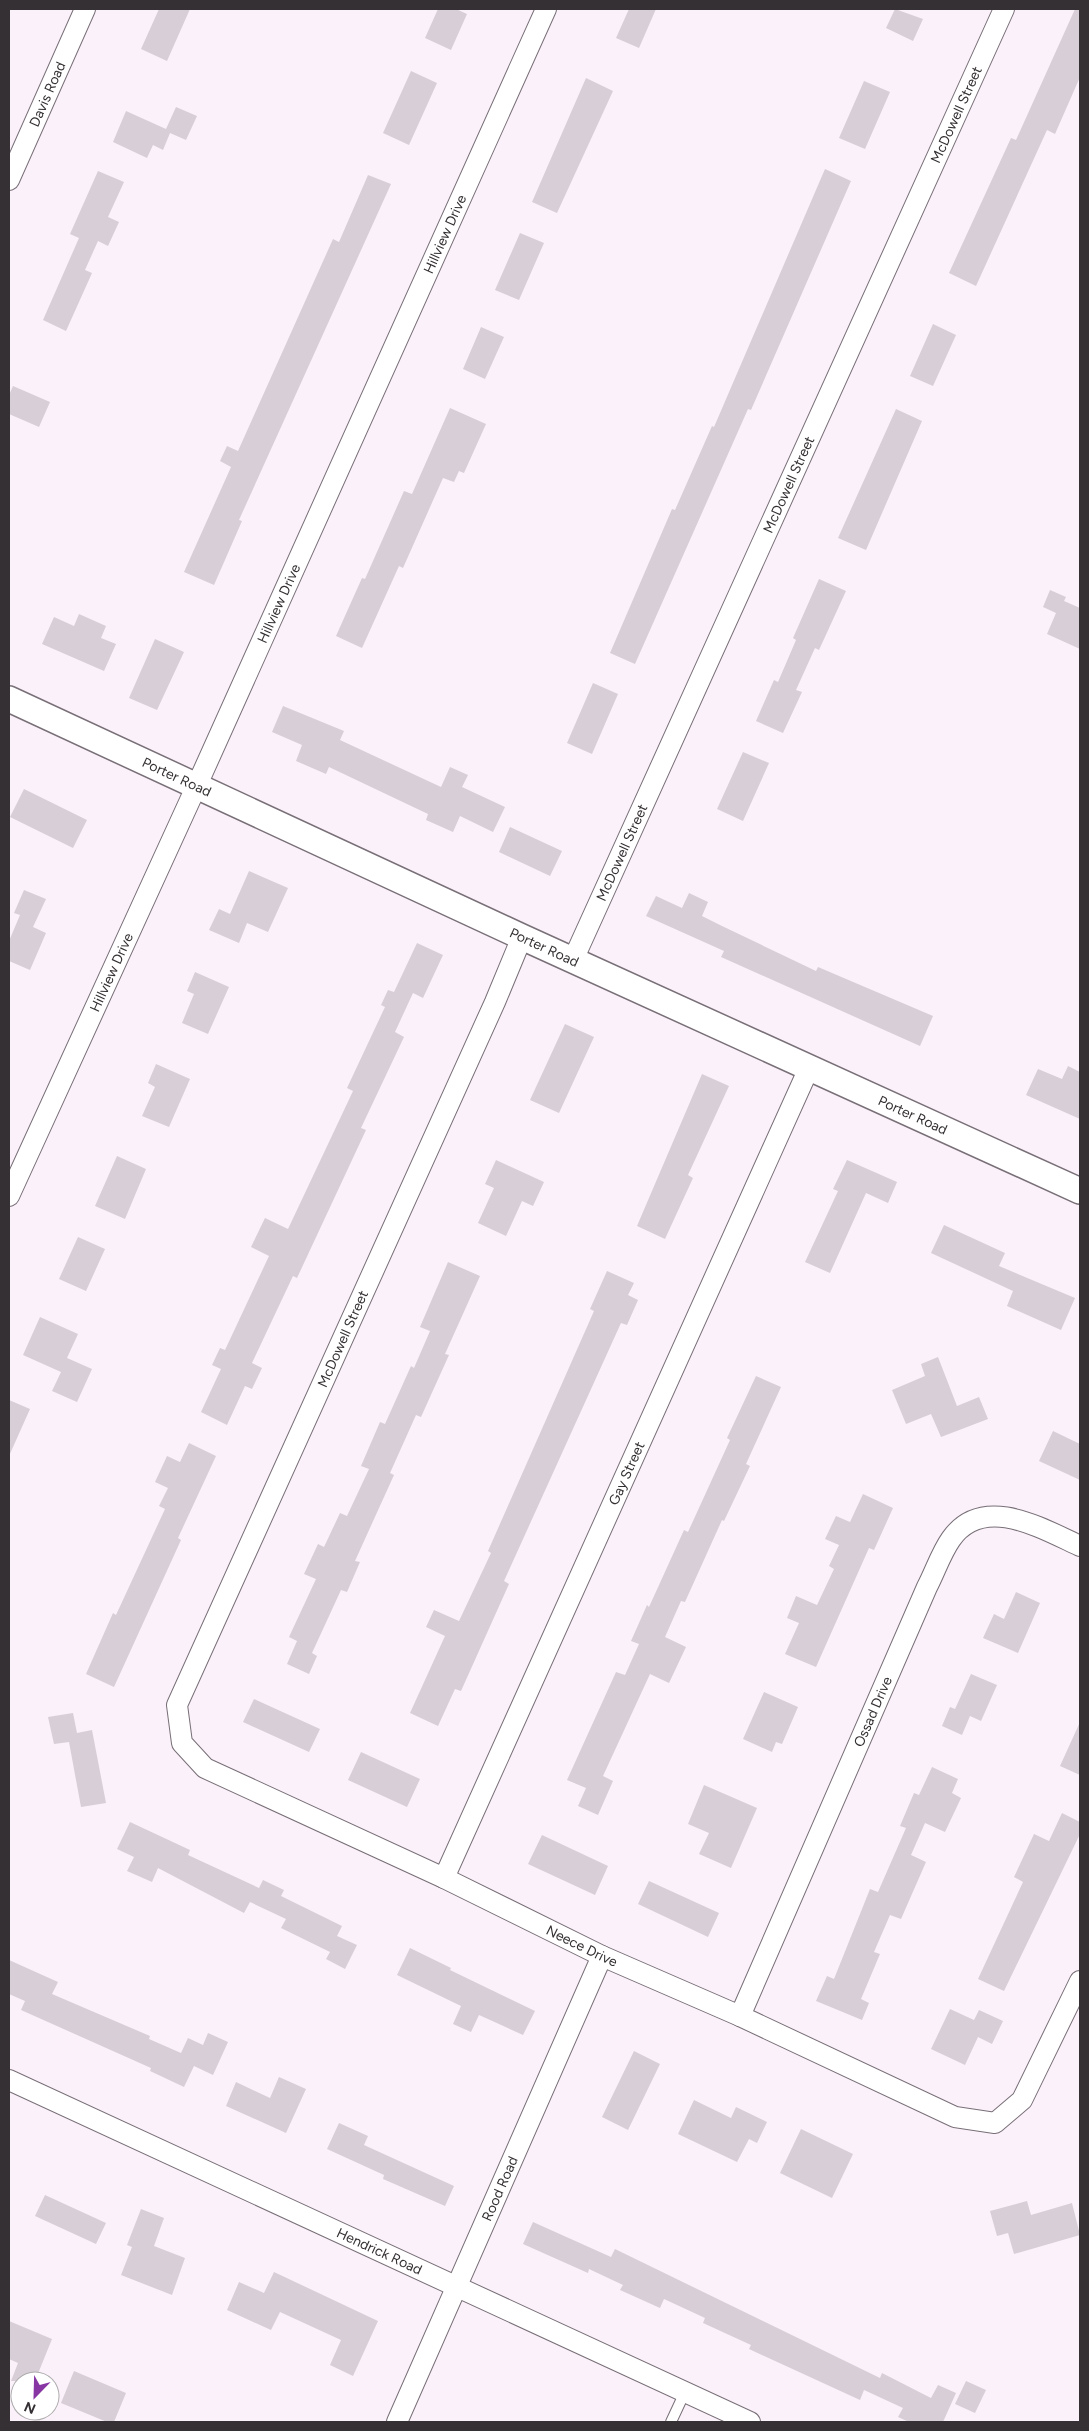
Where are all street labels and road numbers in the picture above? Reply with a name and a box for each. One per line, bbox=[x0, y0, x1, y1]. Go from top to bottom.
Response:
street label: Davis Road bbox=[25, 59, 69, 129]
street label: McDowell Street bbox=[927, 64, 985, 166]
street label: Hillview Drive bbox=[420, 192, 470, 276]
street label: McDowell Street bbox=[759, 433, 818, 536]
street label: Hillview Drive bbox=[253, 561, 304, 646]
street label: Porter Road bbox=[140, 754, 214, 800]
street label: McDowell Street bbox=[592, 801, 651, 904]
street label: Porter Road bbox=[507, 924, 582, 970]
street label: Hillview Drive bbox=[86, 930, 137, 1014]
street label: Porter Road bbox=[876, 1092, 950, 1138]
street label: McDowell Street bbox=[314, 1288, 372, 1390]
street label: Gay Street bbox=[605, 1439, 648, 1508]
street label: Ossad Drive bbox=[850, 1673, 896, 1750]
street label: Neece Drive bbox=[543, 1921, 620, 1970]
street label: Rood Road bbox=[478, 2154, 521, 2224]
street label: Hendrick Road bbox=[334, 2224, 425, 2278]

